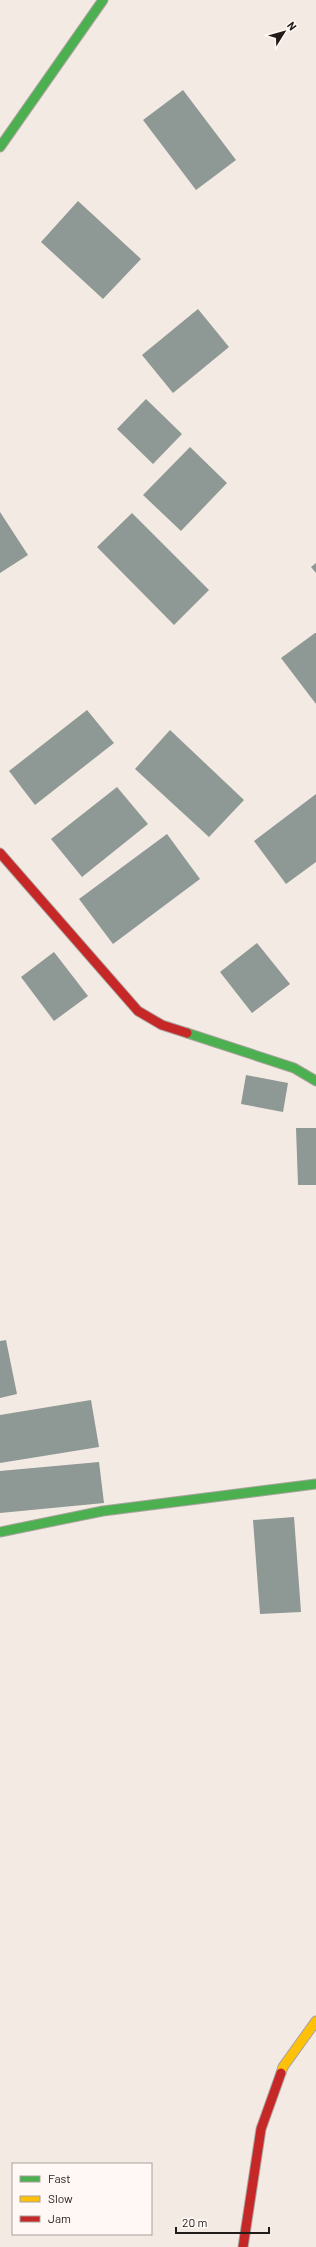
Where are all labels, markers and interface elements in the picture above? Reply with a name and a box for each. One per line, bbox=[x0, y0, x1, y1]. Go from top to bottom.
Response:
north arrow bbox=[264, 12, 304, 52]
text: N bbox=[285, 19, 300, 33]
legend bbox=[12, 2163, 152, 2235]
text: Fast bbox=[48, 2171, 71, 2185]
text: Slow bbox=[48, 2191, 73, 2205]
scale bar bbox=[176, 2209, 269, 2235]
text: Jam bbox=[48, 2211, 71, 2225]
text: 20 m bbox=[182, 2215, 208, 2229]

